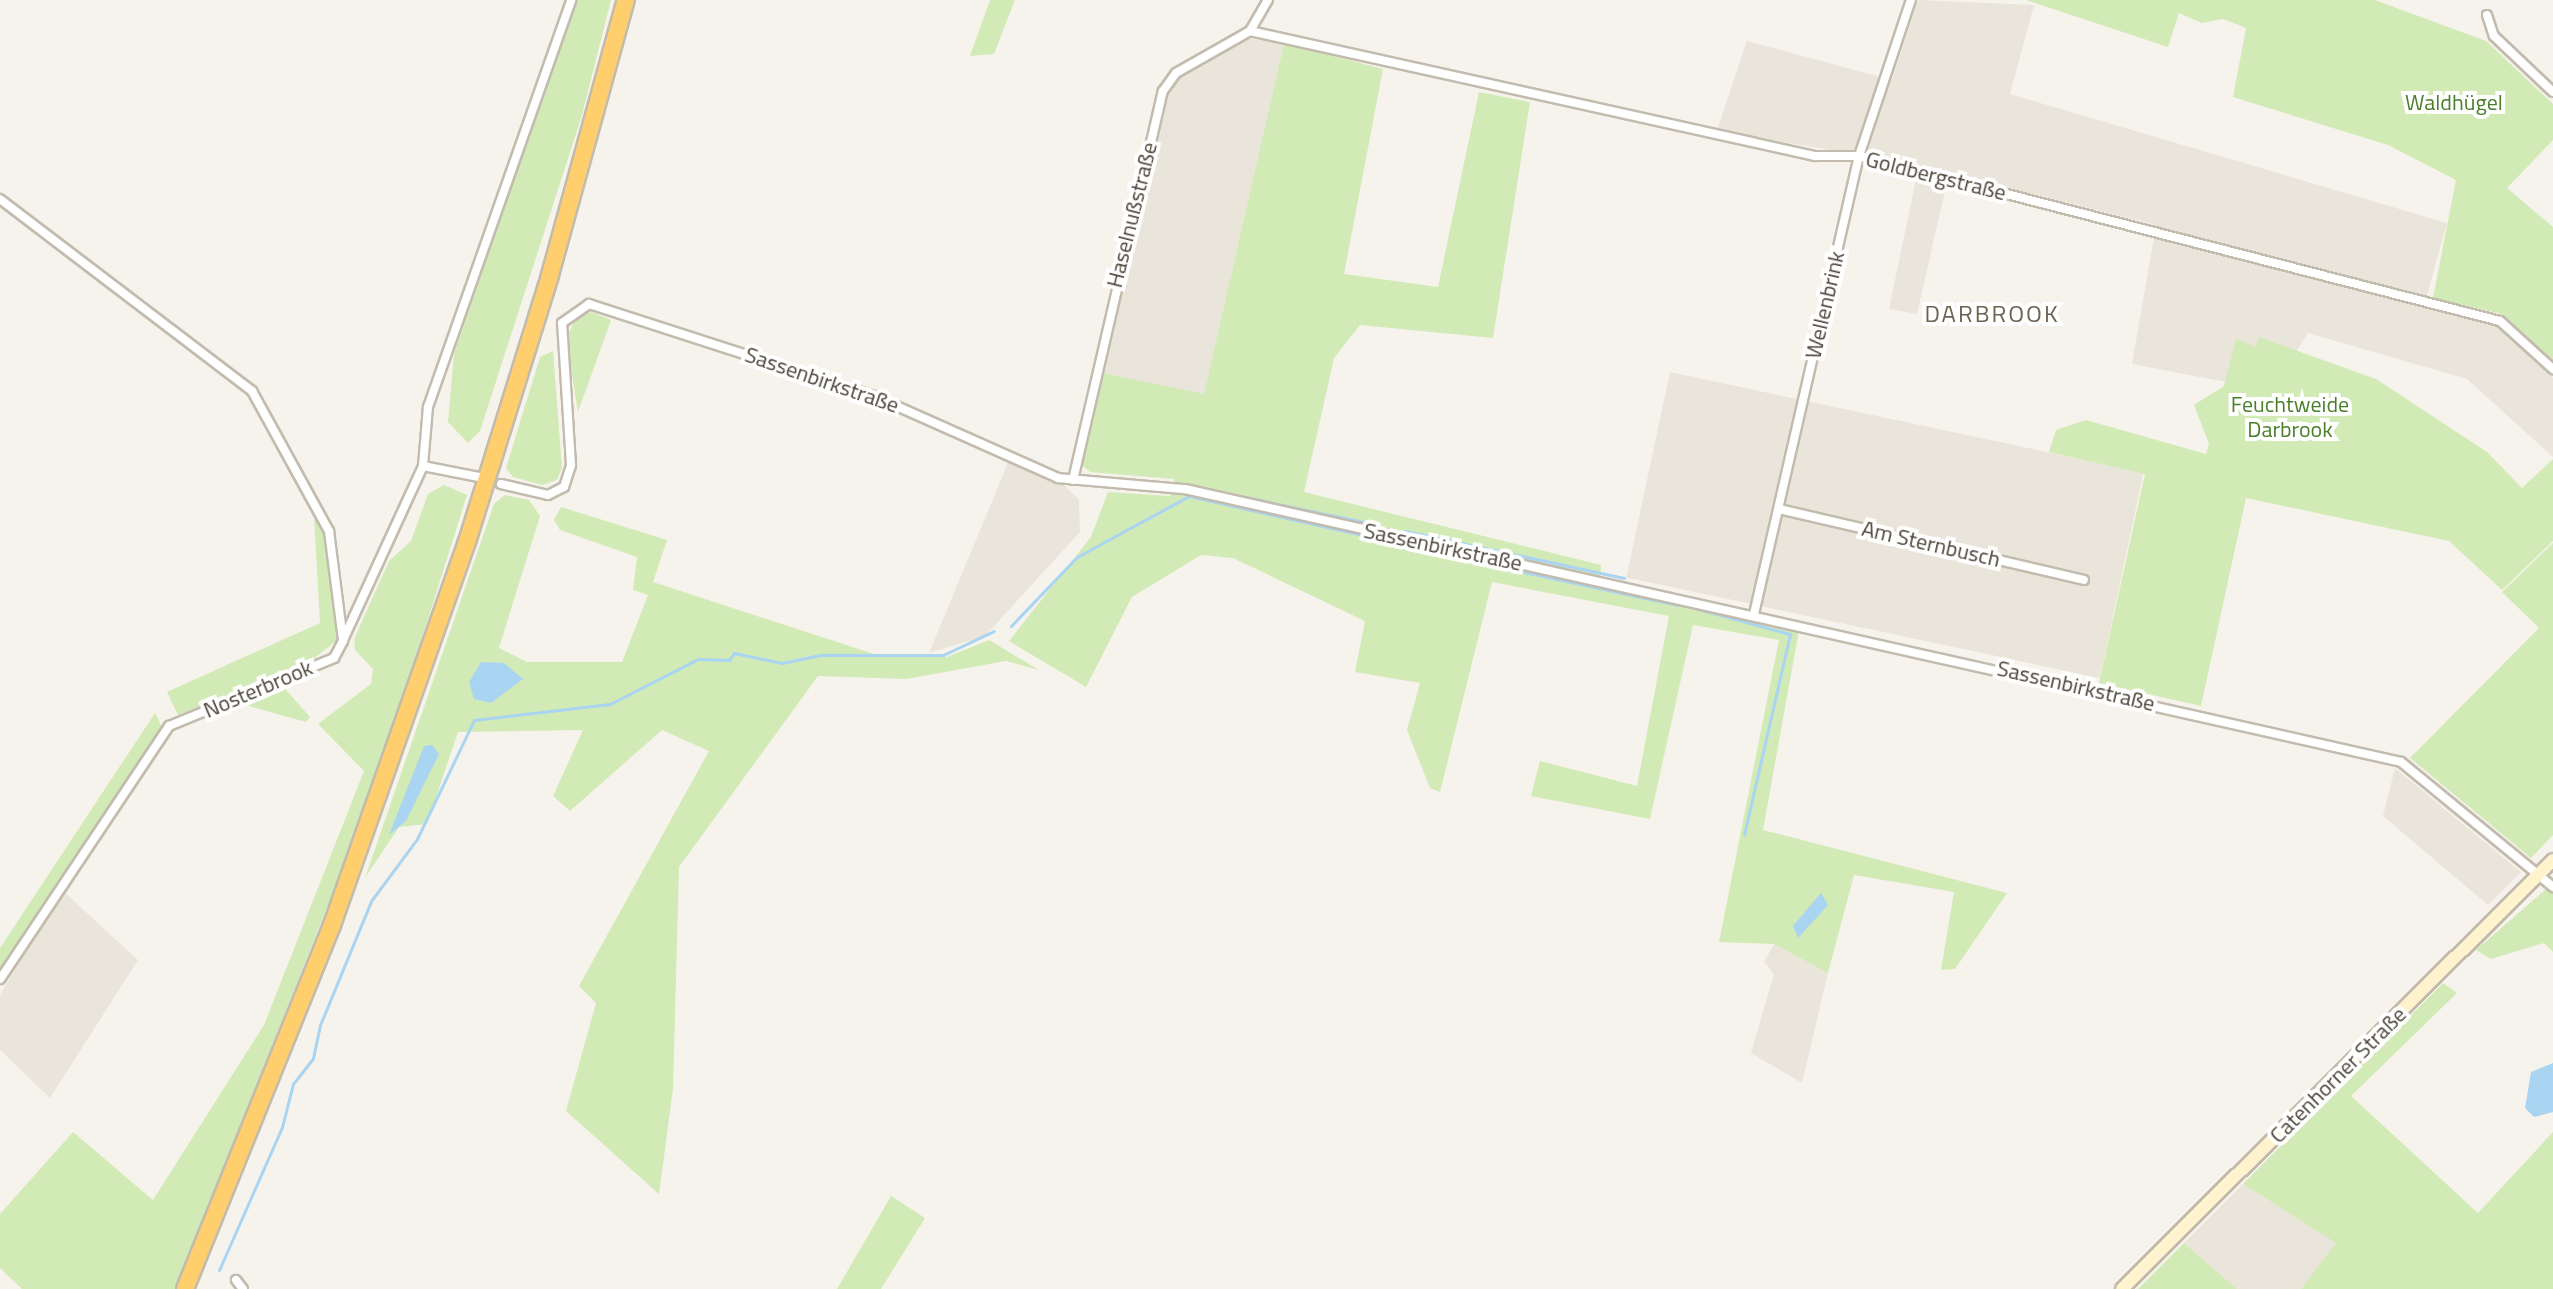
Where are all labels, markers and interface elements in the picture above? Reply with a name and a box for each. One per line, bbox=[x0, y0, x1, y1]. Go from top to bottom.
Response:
park label: Waldhügel bbox=[2405, 90, 2503, 116]
street label: Haselnußstraße bbox=[1101, 140, 1163, 290]
street label: Goldbergstraße bbox=[1863, 146, 2009, 206]
street label: Wellenbrink bbox=[1800, 249, 1850, 361]
district label: DARBROOK bbox=[1924, 300, 2060, 328]
street label: Sassenbirkstraße bbox=[741, 341, 903, 419]
park label: Feuchtweide Darbrook bbox=[2231, 391, 2349, 442]
street label: Am Sternbusch bbox=[1859, 515, 2003, 573]
street label: Sassenbirkstraße bbox=[1361, 517, 1525, 577]
street label: Nosterbrook bbox=[200, 654, 316, 724]
street label: Sassenbirkstraße bbox=[1994, 655, 2158, 717]
street label: Catenhorner Straße bbox=[2264, 1001, 2412, 1149]

